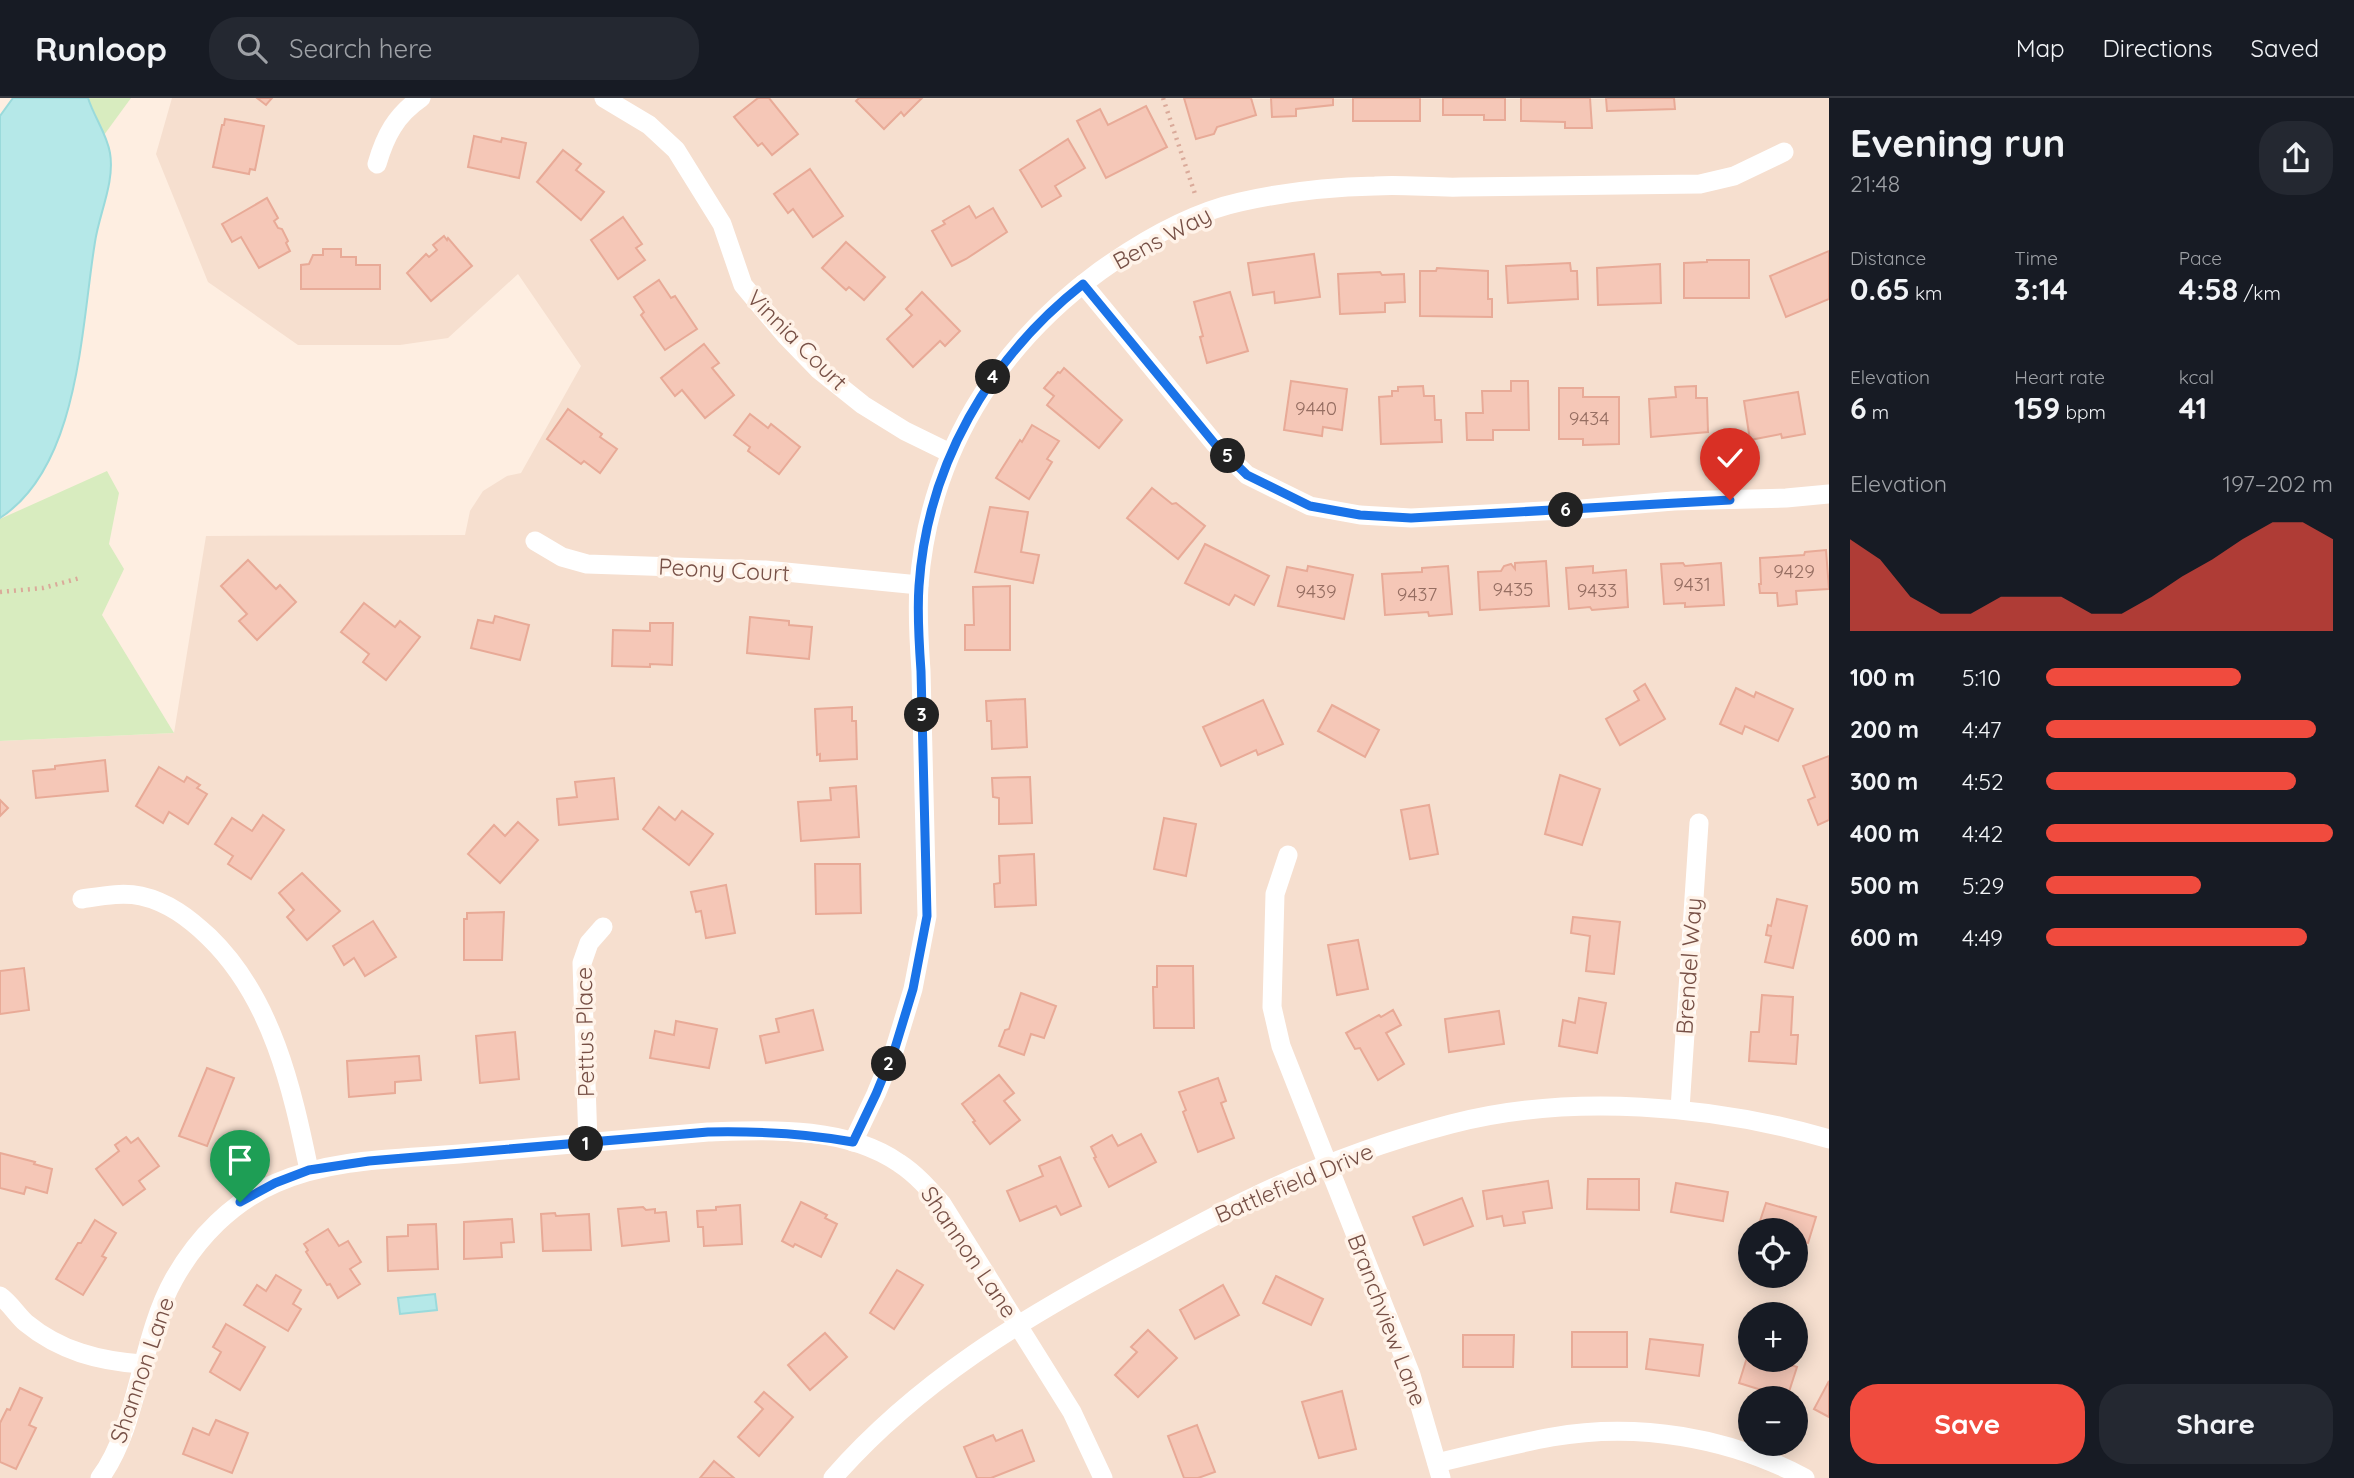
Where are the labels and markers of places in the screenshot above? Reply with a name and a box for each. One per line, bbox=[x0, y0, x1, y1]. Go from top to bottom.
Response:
pin: 4 bbox=[976, 360, 1010, 394]
pin bbox=[1700, 428, 1760, 500]
pin: 5 bbox=[1210, 438, 1246, 474]
pin: 6 bbox=[1548, 492, 1584, 528]
pin: 3 bbox=[904, 698, 940, 732]
pin: 2 bbox=[872, 1046, 906, 1082]
pin: 1 bbox=[568, 1126, 604, 1162]
pin bbox=[210, 1130, 270, 1202]

